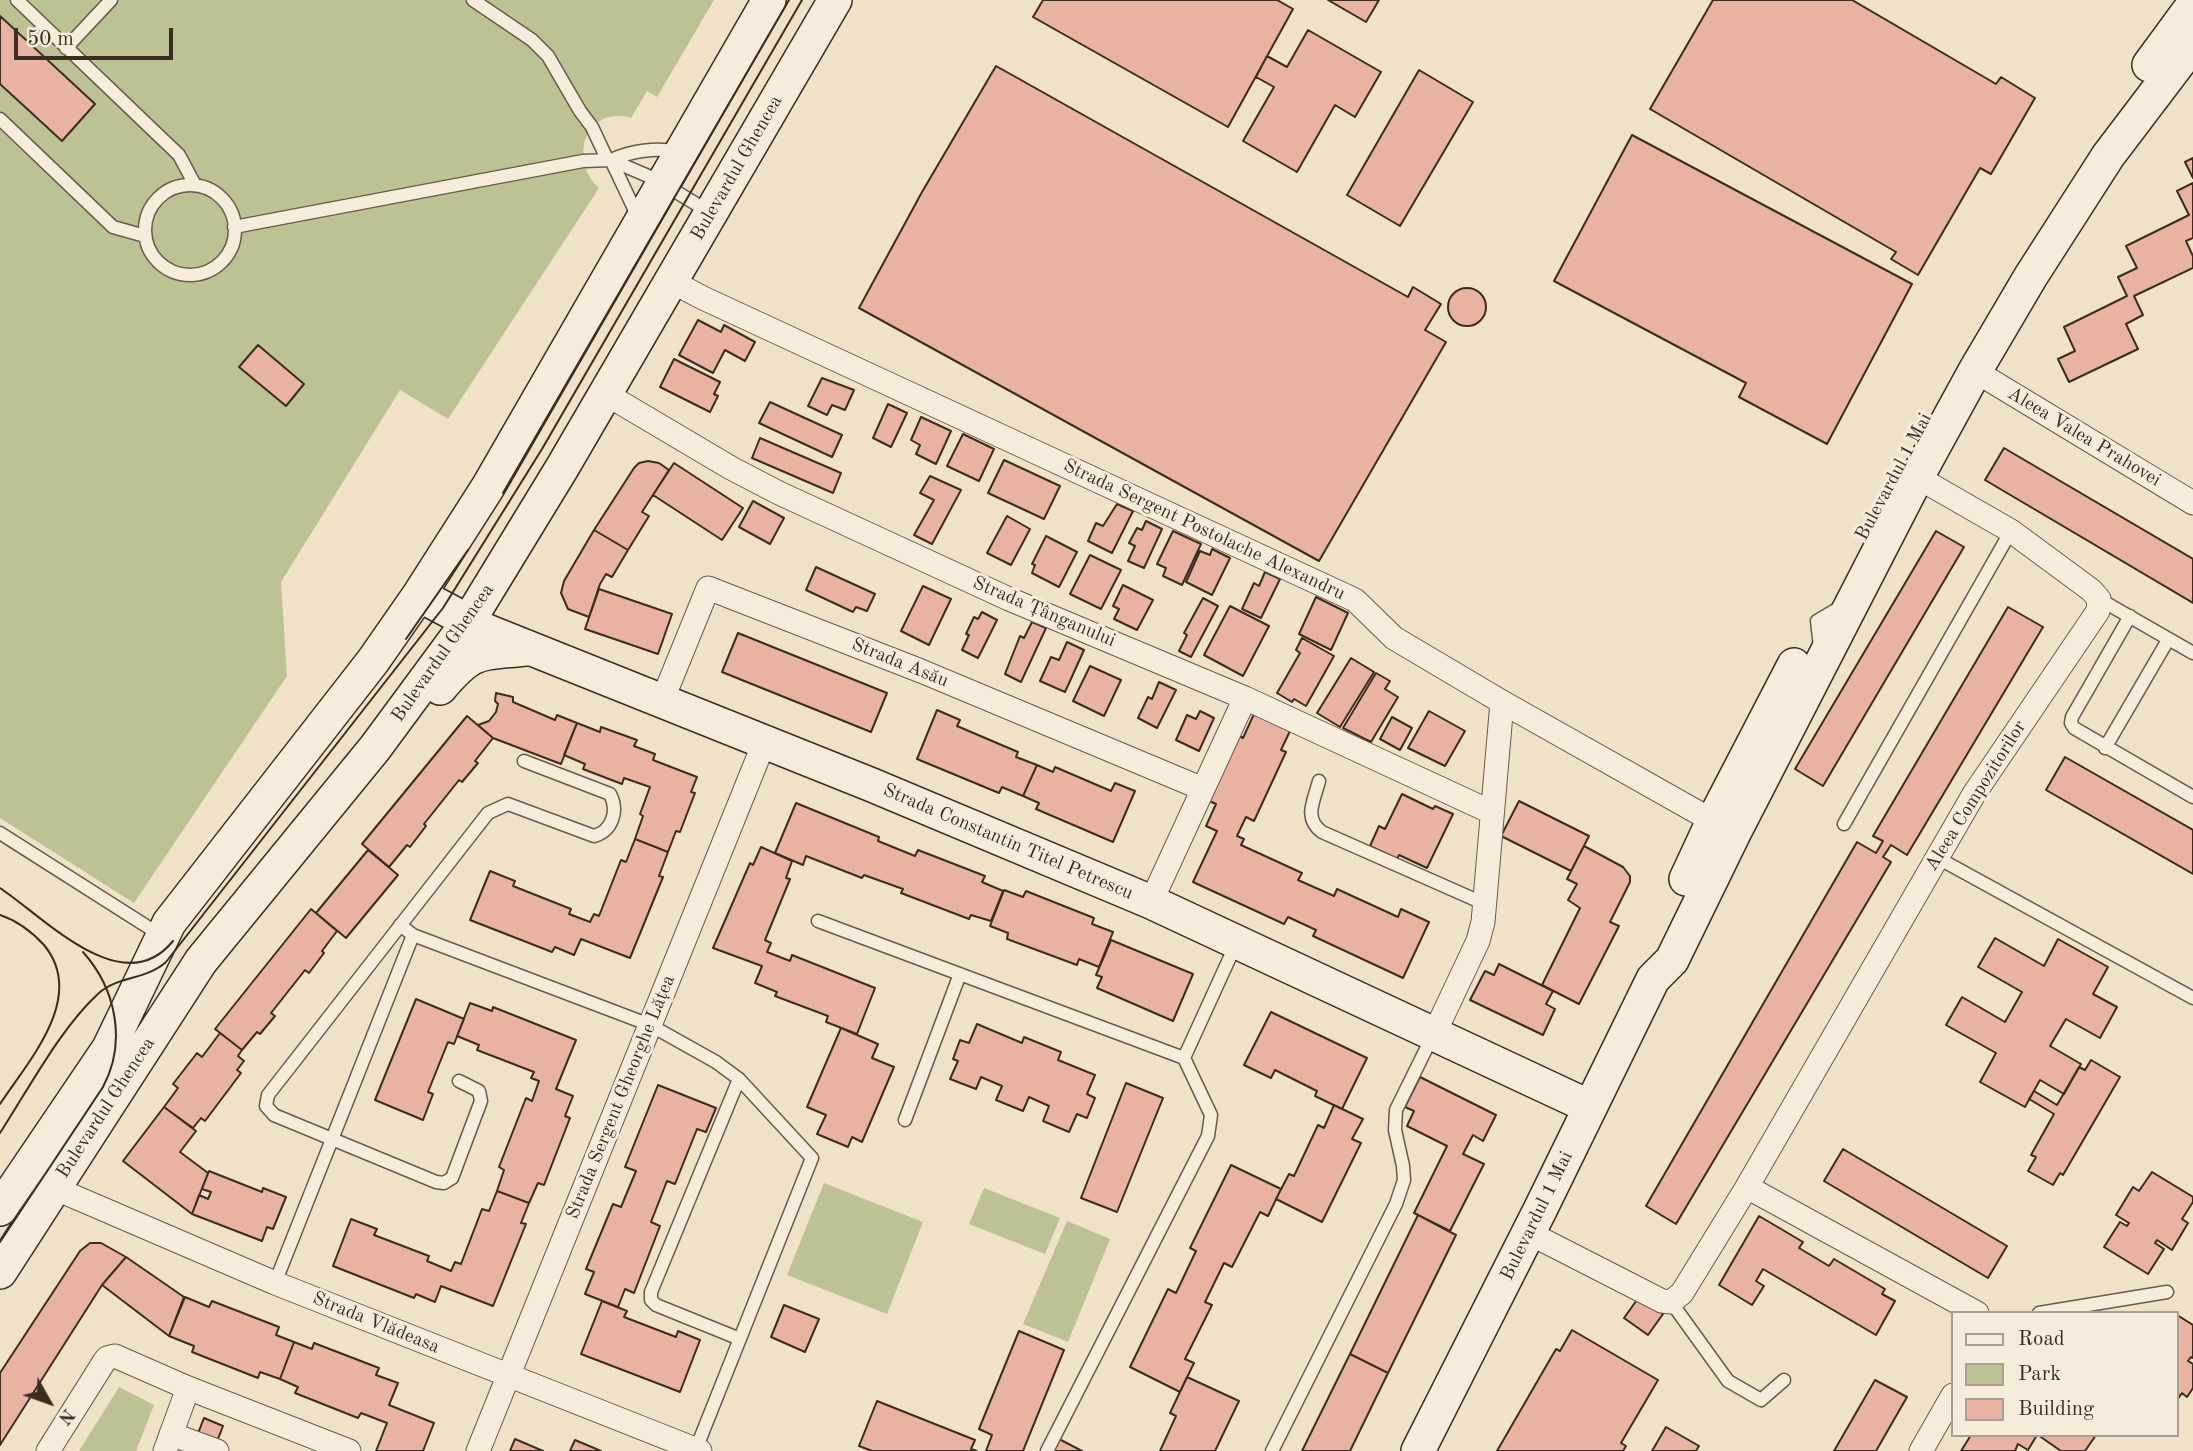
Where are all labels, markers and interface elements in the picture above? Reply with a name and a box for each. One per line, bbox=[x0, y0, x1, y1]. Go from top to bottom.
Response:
scale bar bbox=[18, 14, 177, 58]
text: 50 m bbox=[27, 29, 74, 50]
street label: Bulevardul Ghencea bbox=[686, 91, 788, 245]
street label: Aleea Valea Prahovei bbox=[2003, 382, 2165, 492]
street label: Bulevardul 1 Mai bbox=[1851, 409, 1937, 545]
street label: Strada Sergent Postolache Alexandru bbox=[1059, 454, 1349, 606]
street label: Strada Țânganului bbox=[969, 572, 1119, 652]
street label: Bulevardul Ghencea bbox=[387, 579, 499, 727]
street label: Strada Asău bbox=[848, 633, 952, 693]
street label: Aleea Compozitorilor bbox=[1920, 717, 2032, 875]
street label: Strada Constantin Titel Petrescu bbox=[879, 779, 1137, 905]
street label: Strada Sergent Gheorghe Lățea bbox=[561, 972, 681, 1222]
street label: Bulevardul Ghencea bbox=[52, 1033, 160, 1183]
street label: Bulevardul 1 Mai bbox=[1496, 1148, 1578, 1284]
street label: Strada Vlădeasa bbox=[309, 1287, 443, 1359]
legend bbox=[1952, 1311, 2179, 1437]
text: Road bbox=[2018, 1329, 2065, 1350]
text: Park bbox=[2018, 1364, 2061, 1385]
north arrow bbox=[14, 1367, 84, 1437]
text: Building bbox=[2018, 1399, 2094, 1420]
text: N bbox=[54, 1404, 77, 1427]

